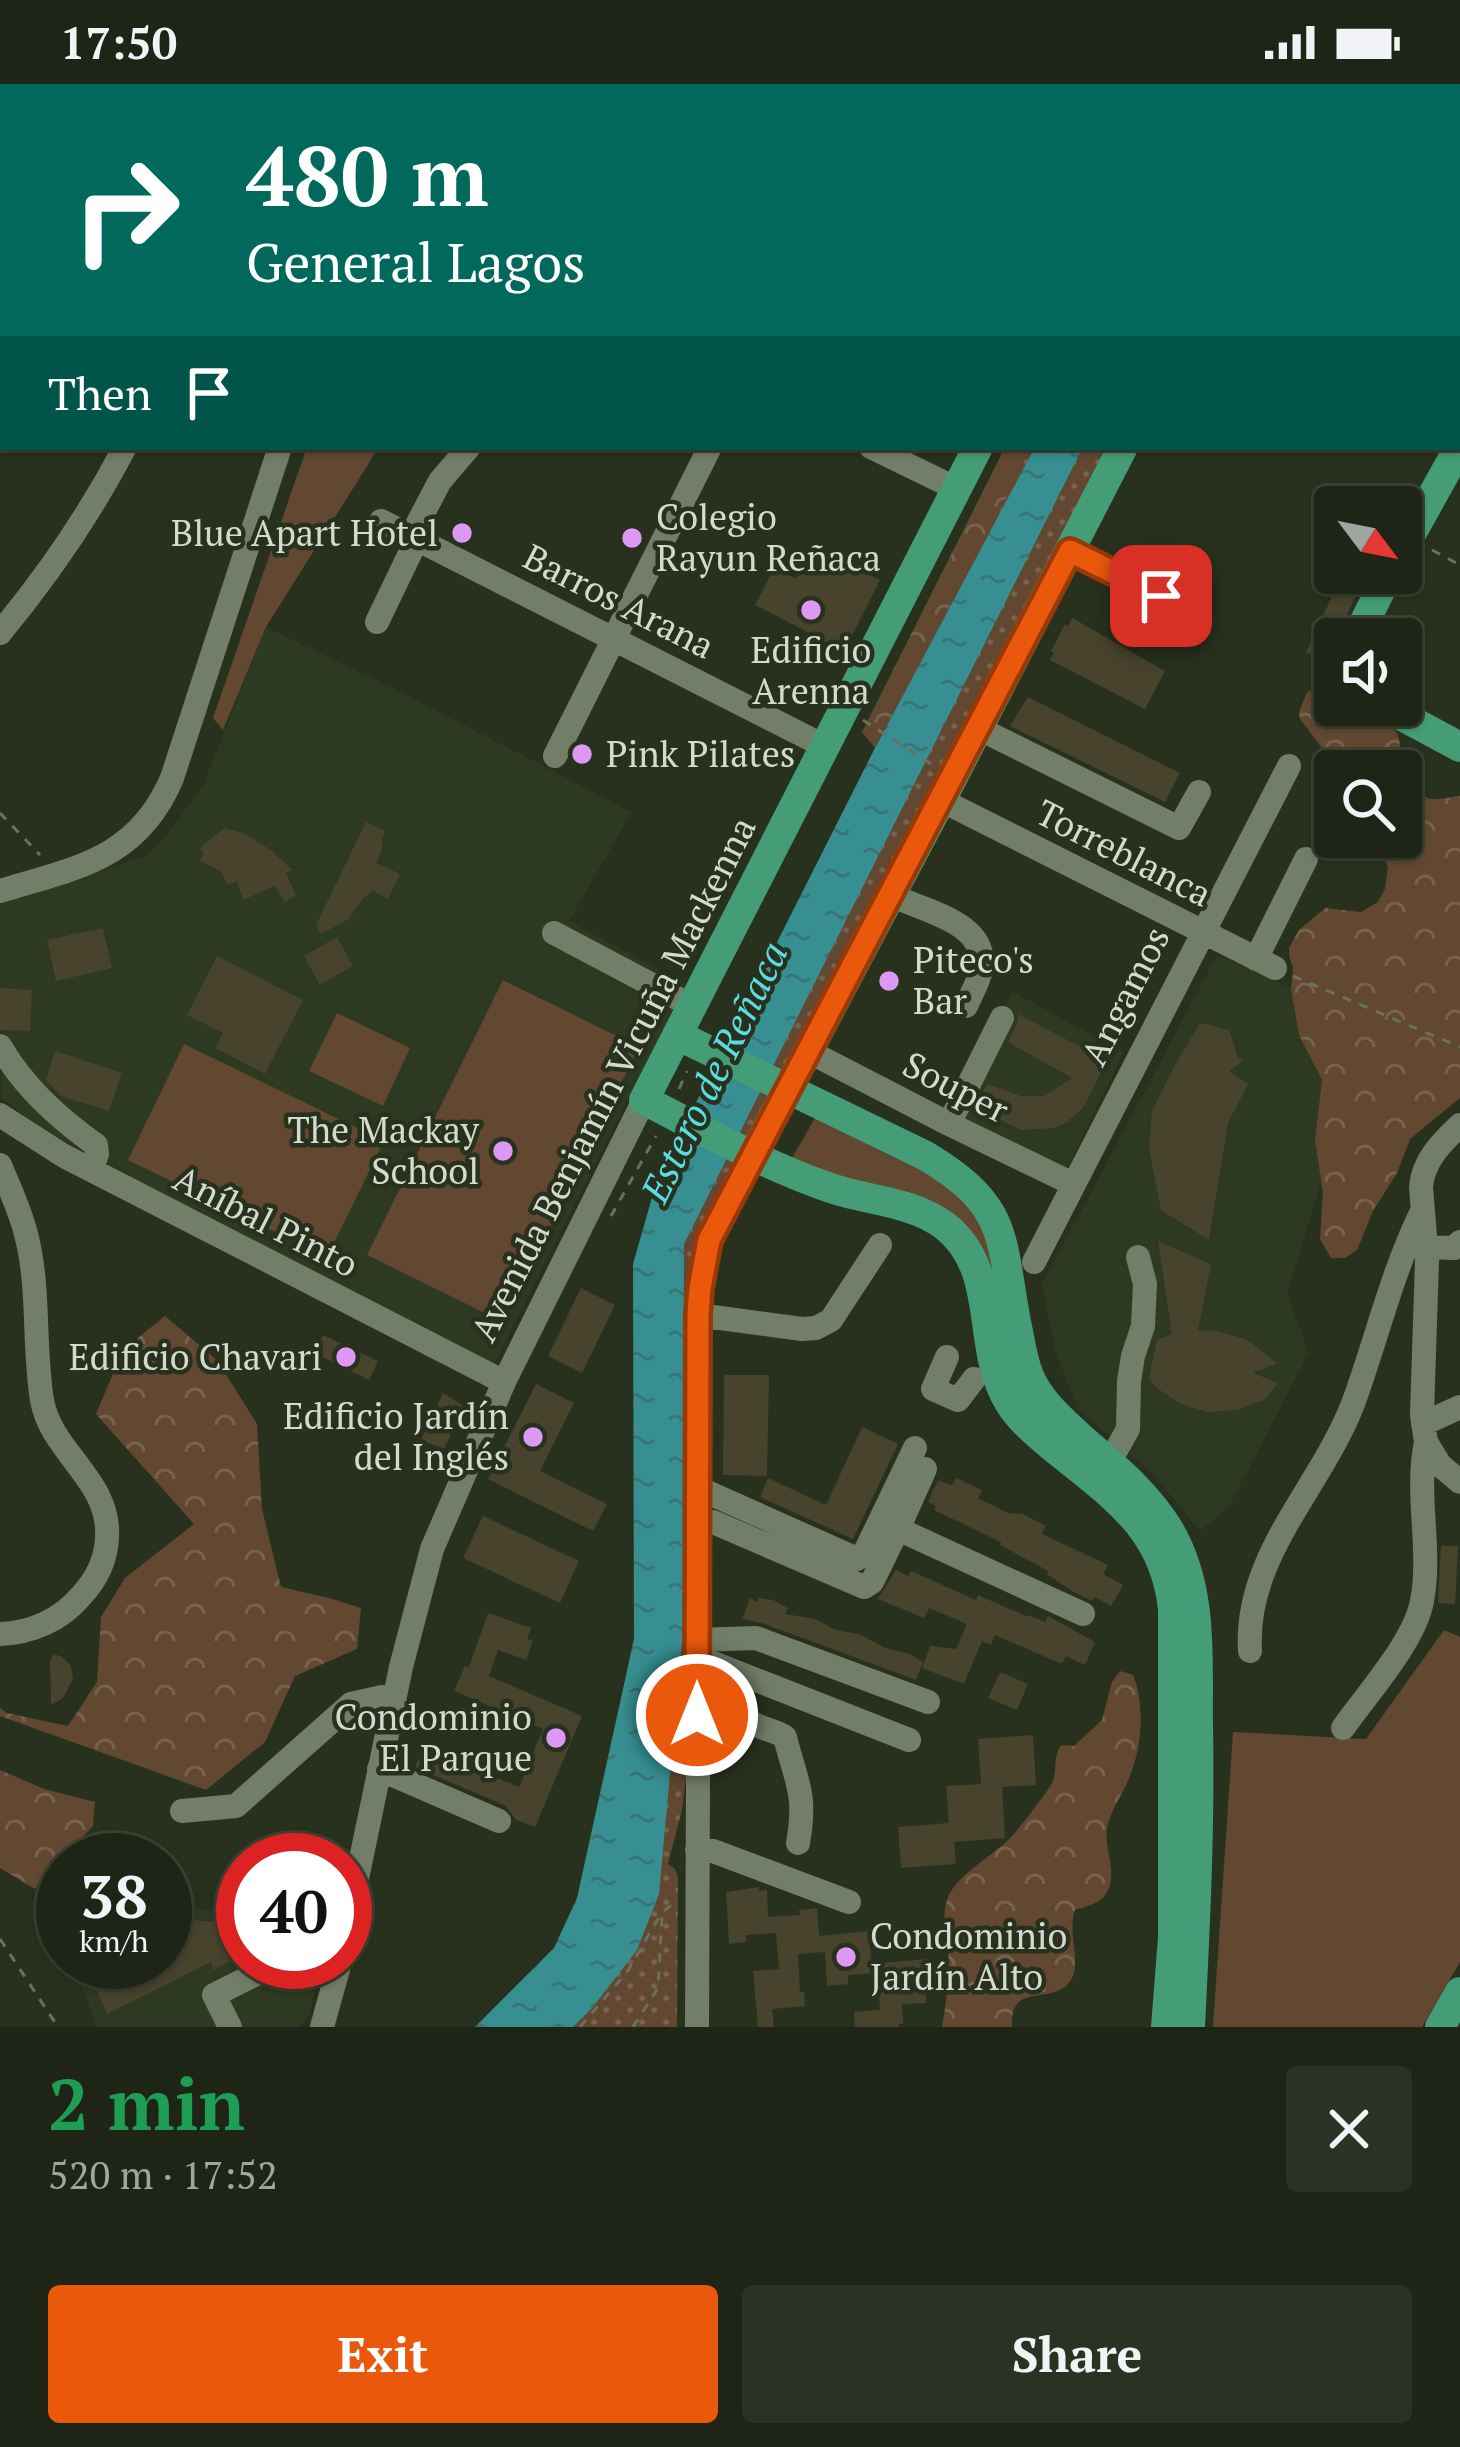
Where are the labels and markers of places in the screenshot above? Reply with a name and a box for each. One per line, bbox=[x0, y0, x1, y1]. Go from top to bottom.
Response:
place label: Colegio Rayun Reñaca bbox=[656, 493, 881, 581]
place label: Blue Apart Hotel bbox=[171, 509, 438, 556]
marker: Blue Apart Hotel bbox=[449, 520, 475, 546]
marker: Colegio Rayun Reñaca bbox=[619, 525, 645, 551]
pin bbox=[1110, 545, 1212, 647]
marker: Edificio Arenna bbox=[798, 597, 824, 623]
place label: Edificio Arenna bbox=[751, 626, 871, 714]
place label: Pink Pilates bbox=[606, 730, 795, 777]
marker: Pink Pilates bbox=[569, 741, 595, 767]
place label: Piteco's Bar bbox=[913, 936, 1034, 1024]
marker: Piteco's Bar bbox=[876, 968, 902, 994]
place label: The Mackay School bbox=[288, 1106, 480, 1194]
marker: The Mackay School bbox=[490, 1138, 516, 1164]
place label: Edificio Chavari bbox=[69, 1333, 322, 1380]
marker: Edificio Chavari bbox=[333, 1344, 359, 1370]
place label: Edificio Jardín del Inglés bbox=[283, 1392, 509, 1480]
marker: Edificio Jardín del Inglés bbox=[520, 1424, 546, 1450]
place label: Condominio El Parque bbox=[334, 1693, 532, 1781]
marker: Condominio El Parque bbox=[543, 1725, 569, 1751]
place label: Condominio Jardín Alto bbox=[870, 1912, 1068, 2000]
marker: Condominio Jardín Alto bbox=[833, 1944, 859, 1970]

